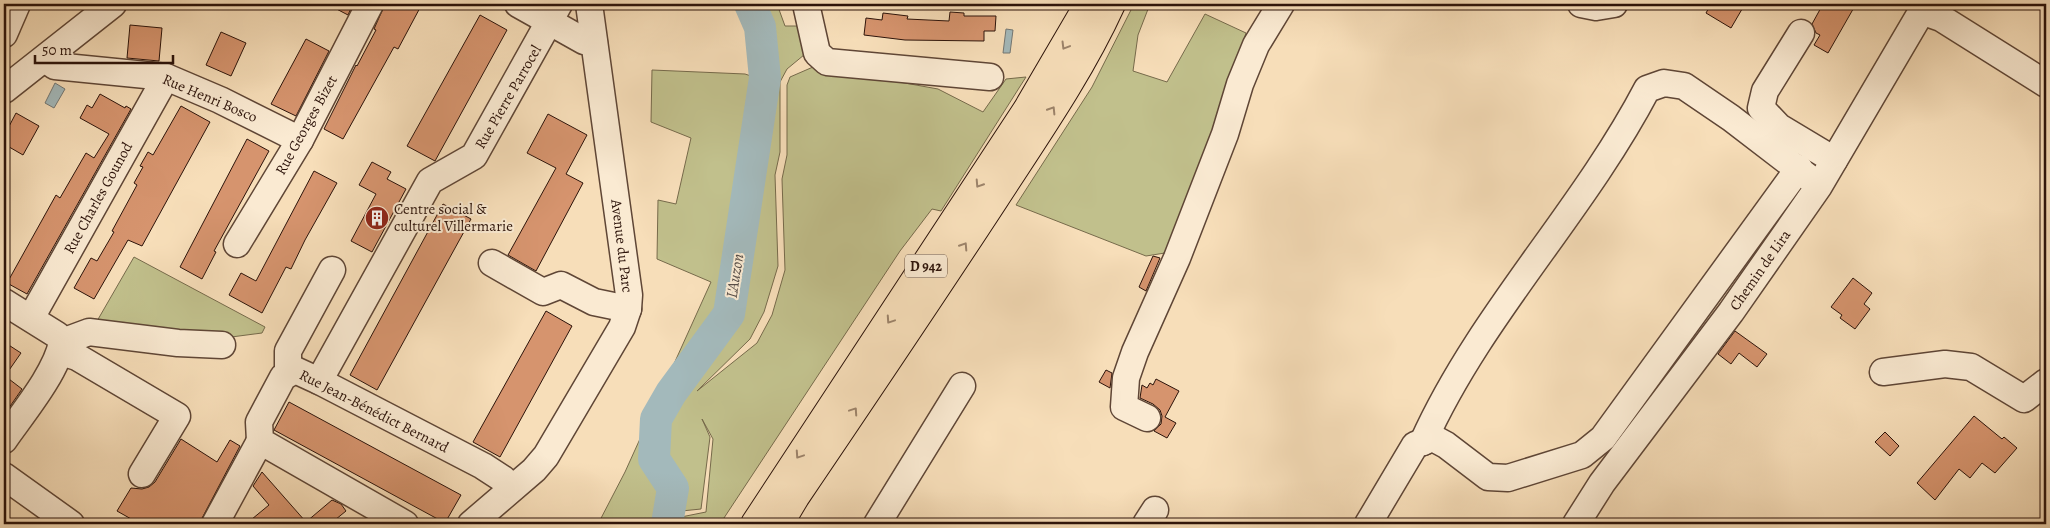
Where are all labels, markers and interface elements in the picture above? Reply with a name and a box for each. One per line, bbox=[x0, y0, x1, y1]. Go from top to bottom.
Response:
scale bar bbox=[35, 32, 172, 64]
text: 50 m bbox=[42, 40, 72, 60]
street label: Rue Pierre Parrocel bbox=[470, 41, 546, 153]
one-way arrow bbox=[1062, 41, 1072, 50]
street label: Rue Henri Bosco bbox=[159, 69, 261, 127]
street label: Rue Georges Bizet bbox=[270, 72, 342, 178]
one-way arrow bbox=[1045, 106, 1055, 115]
street label: Rue Charles Gounod bbox=[59, 138, 138, 258]
one-way arrow bbox=[976, 178, 985, 188]
street label: Avenue du Parc bbox=[606, 197, 638, 294]
place label: Centre social & culturel Villermarie bbox=[394, 199, 513, 236]
building icon: Centre social & culturel Villermarie bbox=[364, 205, 390, 231]
street label: Chemin de Lira bbox=[1725, 226, 1795, 314]
one-way arrow bbox=[957, 243, 967, 252]
water label: L'Auzon bbox=[721, 252, 749, 300]
road number: D 942 bbox=[905, 255, 947, 278]
one-way arrow bbox=[887, 315, 897, 324]
street label: Rue Jean-Bénédict Bernard bbox=[296, 365, 453, 458]
one-way arrow bbox=[848, 407, 857, 417]
one-way arrow bbox=[796, 449, 805, 459]

